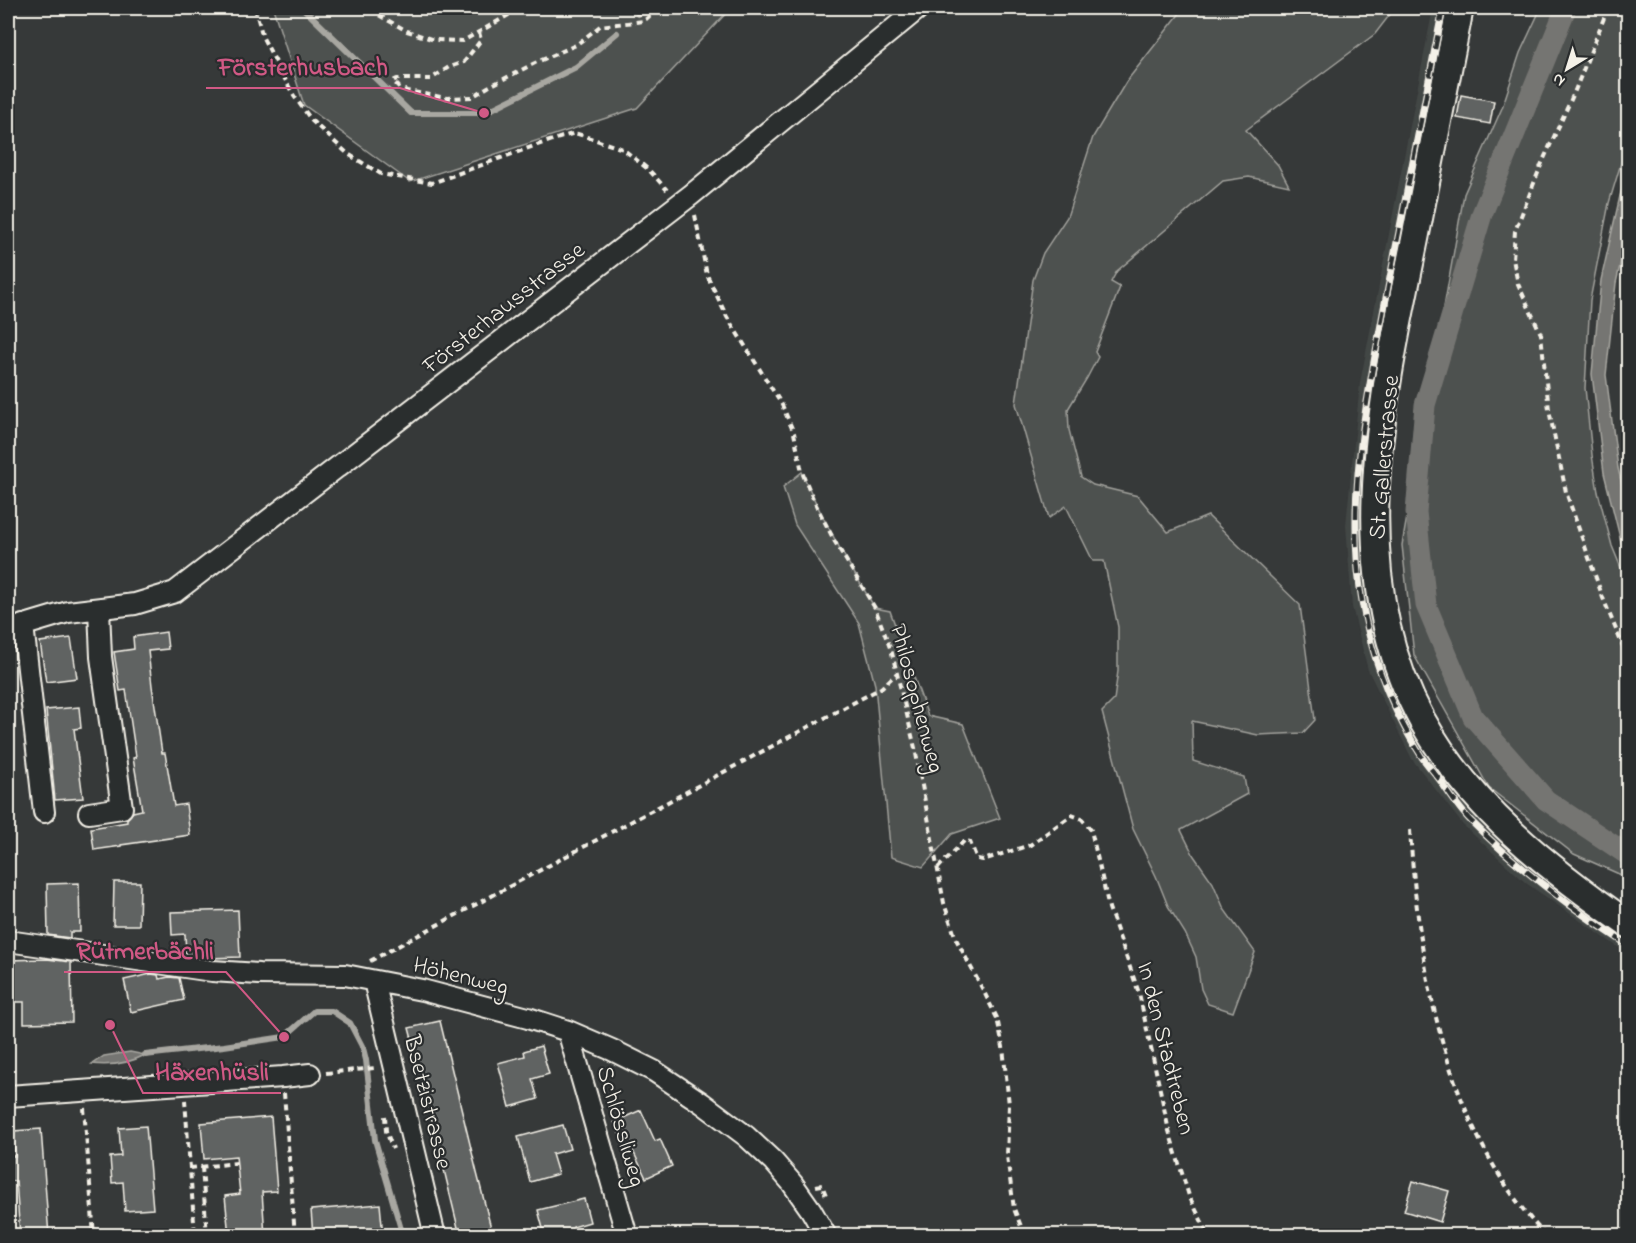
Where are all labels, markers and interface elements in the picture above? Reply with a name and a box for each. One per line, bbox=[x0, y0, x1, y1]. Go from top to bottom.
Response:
north arrow bbox=[1537, 39, 1597, 99]
callout: Försterhusbach bbox=[206, 44, 400, 88]
text: Försterhusbach bbox=[216, 50, 388, 88]
text: N bbox=[1547, 66, 1571, 92]
street label: Försterhausstrasse bbox=[415, 234, 593, 384]
street label: St. Gallerstrasse bbox=[1361, 374, 1410, 541]
street label: Philosophenweg bbox=[879, 620, 952, 777]
callout: Rütmerbächli bbox=[64, 928, 226, 972]
text: Rütmerbächli bbox=[76, 934, 214, 972]
street label: Höhenweg bbox=[409, 949, 512, 1006]
street label: In den Stadtreben bbox=[1126, 959, 1203, 1139]
street label: Bsetzistrasse bbox=[393, 1031, 460, 1174]
callout: Häxenhüsli bbox=[143, 1049, 281, 1093]
text: Häxenhüsli bbox=[155, 1055, 269, 1093]
street label: Schlössliweg bbox=[586, 1062, 654, 1191]

